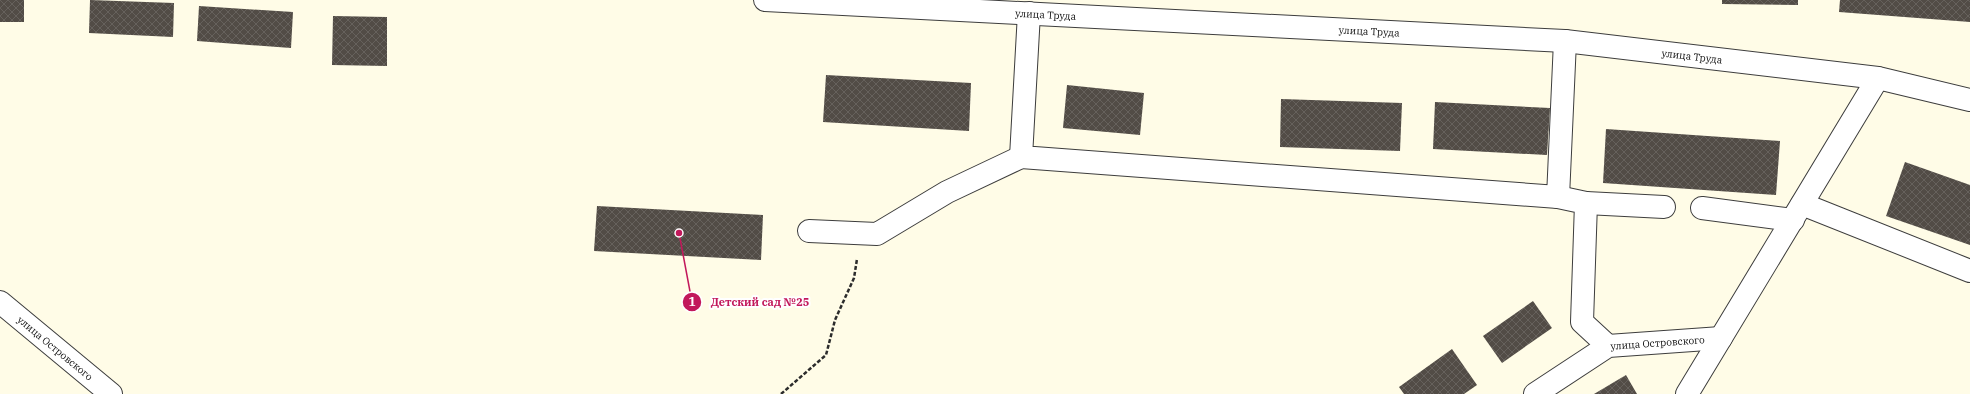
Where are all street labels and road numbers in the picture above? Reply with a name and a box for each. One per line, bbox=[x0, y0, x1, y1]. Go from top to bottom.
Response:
street label: улица Труда bbox=[1015, 6, 1077, 22]
street label: улица Труда bbox=[1338, 23, 1400, 39]
street label: улица Труда bbox=[1661, 46, 1724, 66]
street label: улица Островского bbox=[15, 313, 96, 383]
street label: улица Островского bbox=[1610, 333, 1705, 352]

